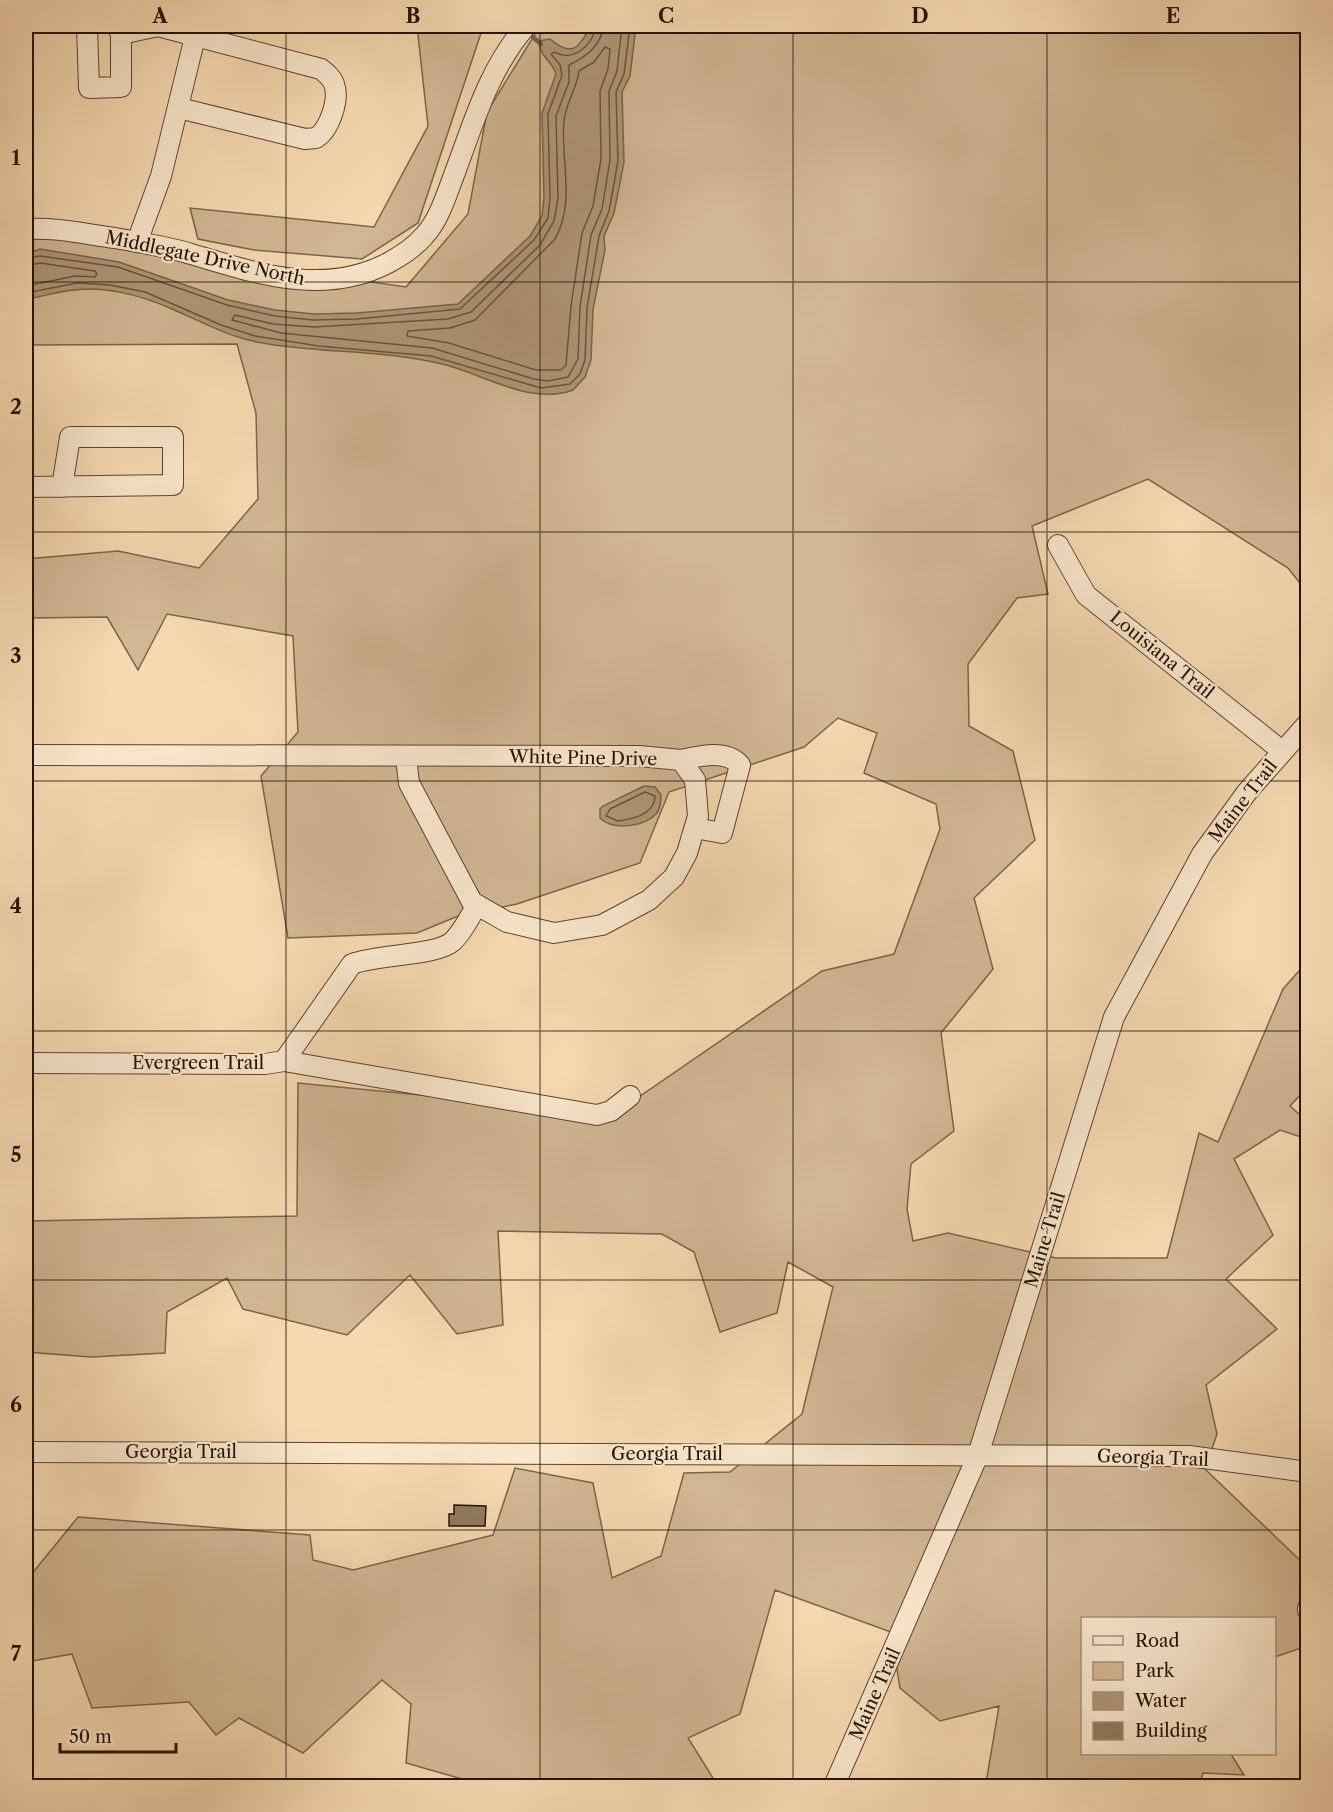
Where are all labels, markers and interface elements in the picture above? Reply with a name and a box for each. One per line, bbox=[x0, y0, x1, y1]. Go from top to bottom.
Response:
text: A bbox=[151, 4, 168, 28]
text: B bbox=[406, 4, 421, 28]
text: C bbox=[658, 4, 674, 28]
text: D bbox=[911, 4, 929, 28]
text: E bbox=[1166, 4, 1180, 28]
text: 1 bbox=[12, 146, 21, 170]
street label: Middlegate Drive North bbox=[103, 226, 307, 290]
text: 2 bbox=[10, 395, 22, 419]
street label: Louisiana Trail bbox=[1106, 606, 1218, 704]
text: 3 bbox=[10, 644, 22, 668]
street label: White Pine Drive bbox=[508, 746, 657, 770]
street label: Maine Trail bbox=[1204, 755, 1282, 847]
text: 4 bbox=[10, 894, 22, 918]
street label: Evergreen Trail bbox=[132, 1052, 264, 1074]
text: 5 bbox=[10, 1143, 22, 1167]
street label: Maine Trail bbox=[1020, 1189, 1070, 1291]
text: 6 bbox=[10, 1393, 22, 1417]
street label: Georgia Trail bbox=[125, 1441, 237, 1463]
street label: Georgia Trail bbox=[611, 1443, 723, 1465]
street label: Georgia Trail bbox=[1097, 1445, 1209, 1471]
legend bbox=[1081, 1617, 1276, 1755]
text: Road bbox=[1135, 1630, 1180, 1652]
text: 7 bbox=[11, 1642, 22, 1666]
street label: Maine Trail bbox=[845, 1644, 905, 1744]
text: Park bbox=[1135, 1660, 1176, 1682]
text: Water bbox=[1134, 1690, 1187, 1712]
scale bar bbox=[60, 1716, 176, 1754]
text: Building bbox=[1135, 1720, 1207, 1742]
text: 50 m bbox=[69, 1726, 112, 1748]

